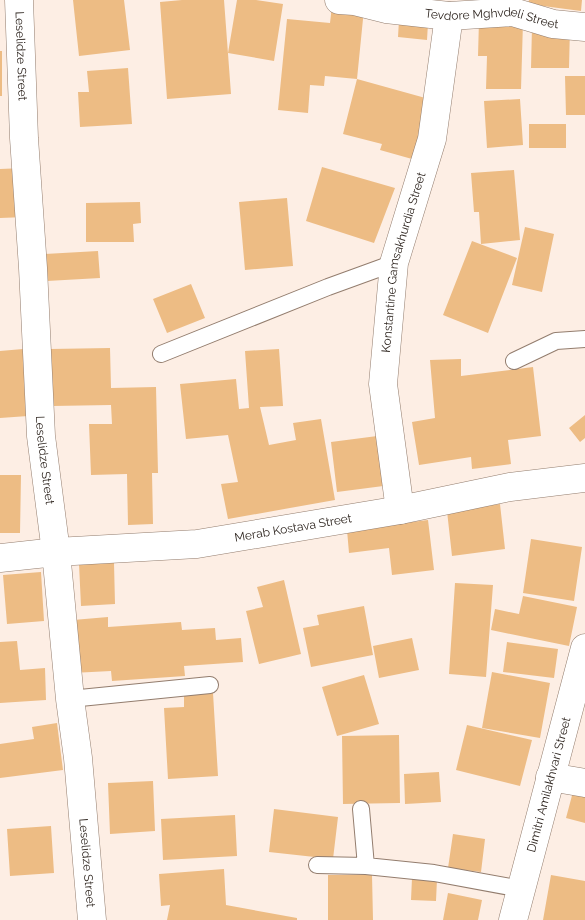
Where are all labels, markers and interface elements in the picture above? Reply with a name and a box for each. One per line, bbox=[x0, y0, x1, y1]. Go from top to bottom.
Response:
street label: Tevdore Mghvdeli Street bbox=[424, 5, 559, 31]
street label: Leselidze Street bbox=[12, 11, 30, 101]
street label: Konstantine Gamsakhurdia Street bbox=[379, 170, 428, 353]
street label: Leselidze Street bbox=[33, 415, 57, 505]
street label: Merab Kostava Street bbox=[233, 511, 353, 545]
street label: Dimitri Amilakhvari Street bbox=[524, 716, 573, 854]
street label: Leselidze Street bbox=[76, 818, 98, 908]

